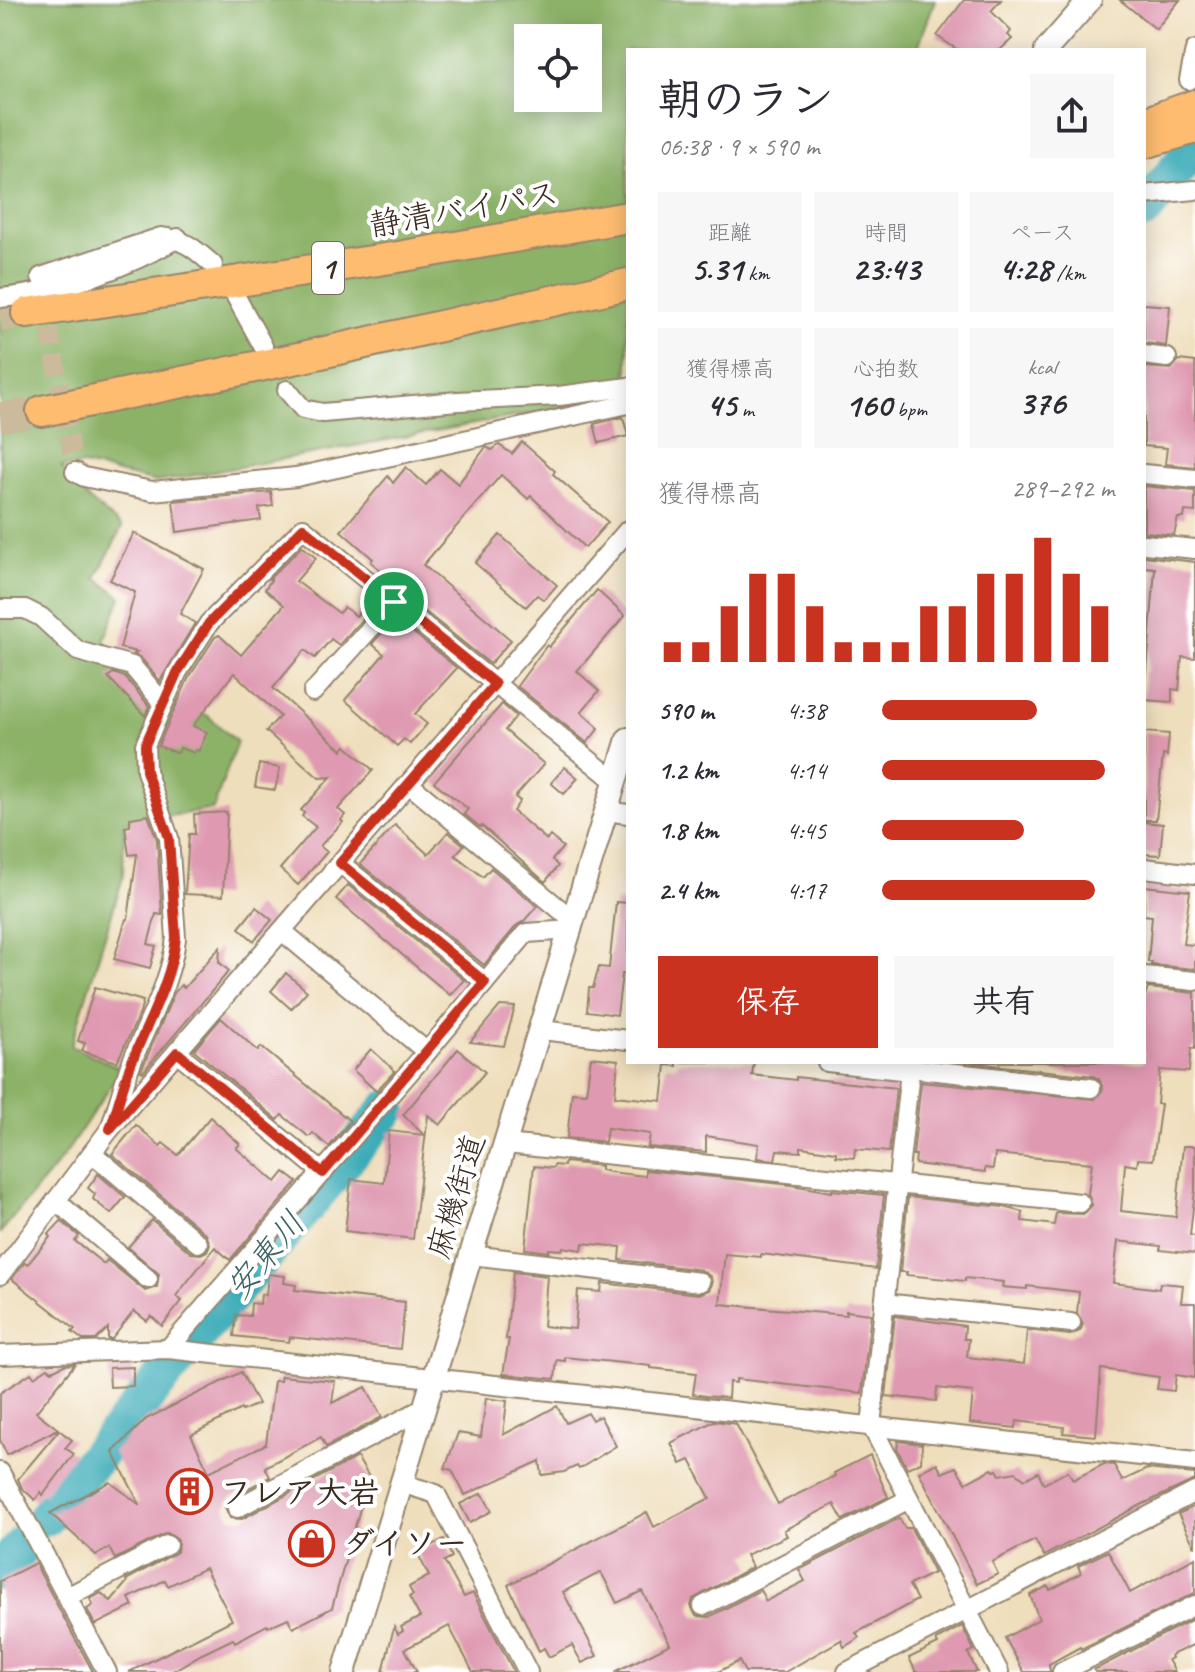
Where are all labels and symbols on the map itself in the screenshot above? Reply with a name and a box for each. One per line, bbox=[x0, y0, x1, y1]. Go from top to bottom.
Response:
street label: 静清バイパス bbox=[366, 172, 562, 246]
road number: 1 bbox=[312, 242, 344, 294]
pin bbox=[360, 568, 428, 636]
street label: 麻機街道 bbox=[418, 1129, 494, 1263]
water label: 安東川 bbox=[216, 1202, 314, 1308]
building icon: フレア大岩 bbox=[165, 1468, 213, 1516]
place label: フレア大岩 bbox=[220, 1472, 380, 1513]
shop icon: ダイソー bbox=[288, 1519, 336, 1567]
place label: ダイソー bbox=[343, 1523, 468, 1564]

